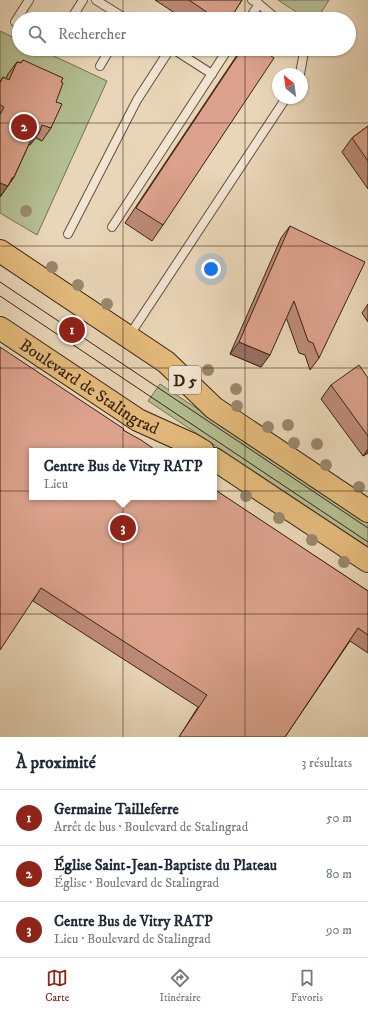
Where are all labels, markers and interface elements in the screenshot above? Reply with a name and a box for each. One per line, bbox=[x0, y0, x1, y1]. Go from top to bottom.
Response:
search box bbox=[12, 12, 356, 56]
icon: search bbox=[26, 23, 48, 45]
text: Rechercher bbox=[58, 25, 126, 44]
north arrow bbox=[272, 68, 308, 104]
pin: 2 bbox=[11, 112, 37, 142]
your location bbox=[201, 259, 221, 279]
pin: 1 bbox=[59, 315, 85, 345]
street label: Boulevard de Stalingrad bbox=[15, 334, 163, 440]
road number: D 5 bbox=[169, 366, 201, 394]
popup bbox=[29, 448, 217, 500]
text: Centre Bus de Vitry RATP bbox=[44, 457, 202, 476]
text: Lieu bbox=[44, 476, 68, 492]
pin: 3 bbox=[110, 513, 136, 543]
text: À proximité bbox=[16, 752, 96, 774]
text: 3 résultats bbox=[301, 755, 352, 771]
text: Germaine Tailleferre bbox=[54, 800, 179, 819]
text: 1 bbox=[27, 810, 31, 826]
text: 50 m bbox=[326, 810, 352, 826]
text: Arrêt de bus · Boulevard de Stalingrad bbox=[54, 819, 248, 835]
text: Église Saint-Jean-Baptiste du Plateau bbox=[54, 856, 277, 875]
text: 2 bbox=[26, 866, 32, 882]
text: 80 m bbox=[326, 866, 352, 882]
text: Église · Boulevard de Stalingrad bbox=[54, 875, 219, 891]
text: Centre Bus de Vitry RATP bbox=[54, 912, 213, 931]
text: 3 bbox=[27, 922, 31, 938]
text: 90 m bbox=[326, 922, 352, 938]
text: Lieu · Boulevard de Stalingrad bbox=[54, 931, 211, 947]
tab: Carte bbox=[45, 967, 69, 1005]
tab: Itinéraire bbox=[160, 967, 201, 1005]
tab: Favoris bbox=[291, 967, 323, 1005]

